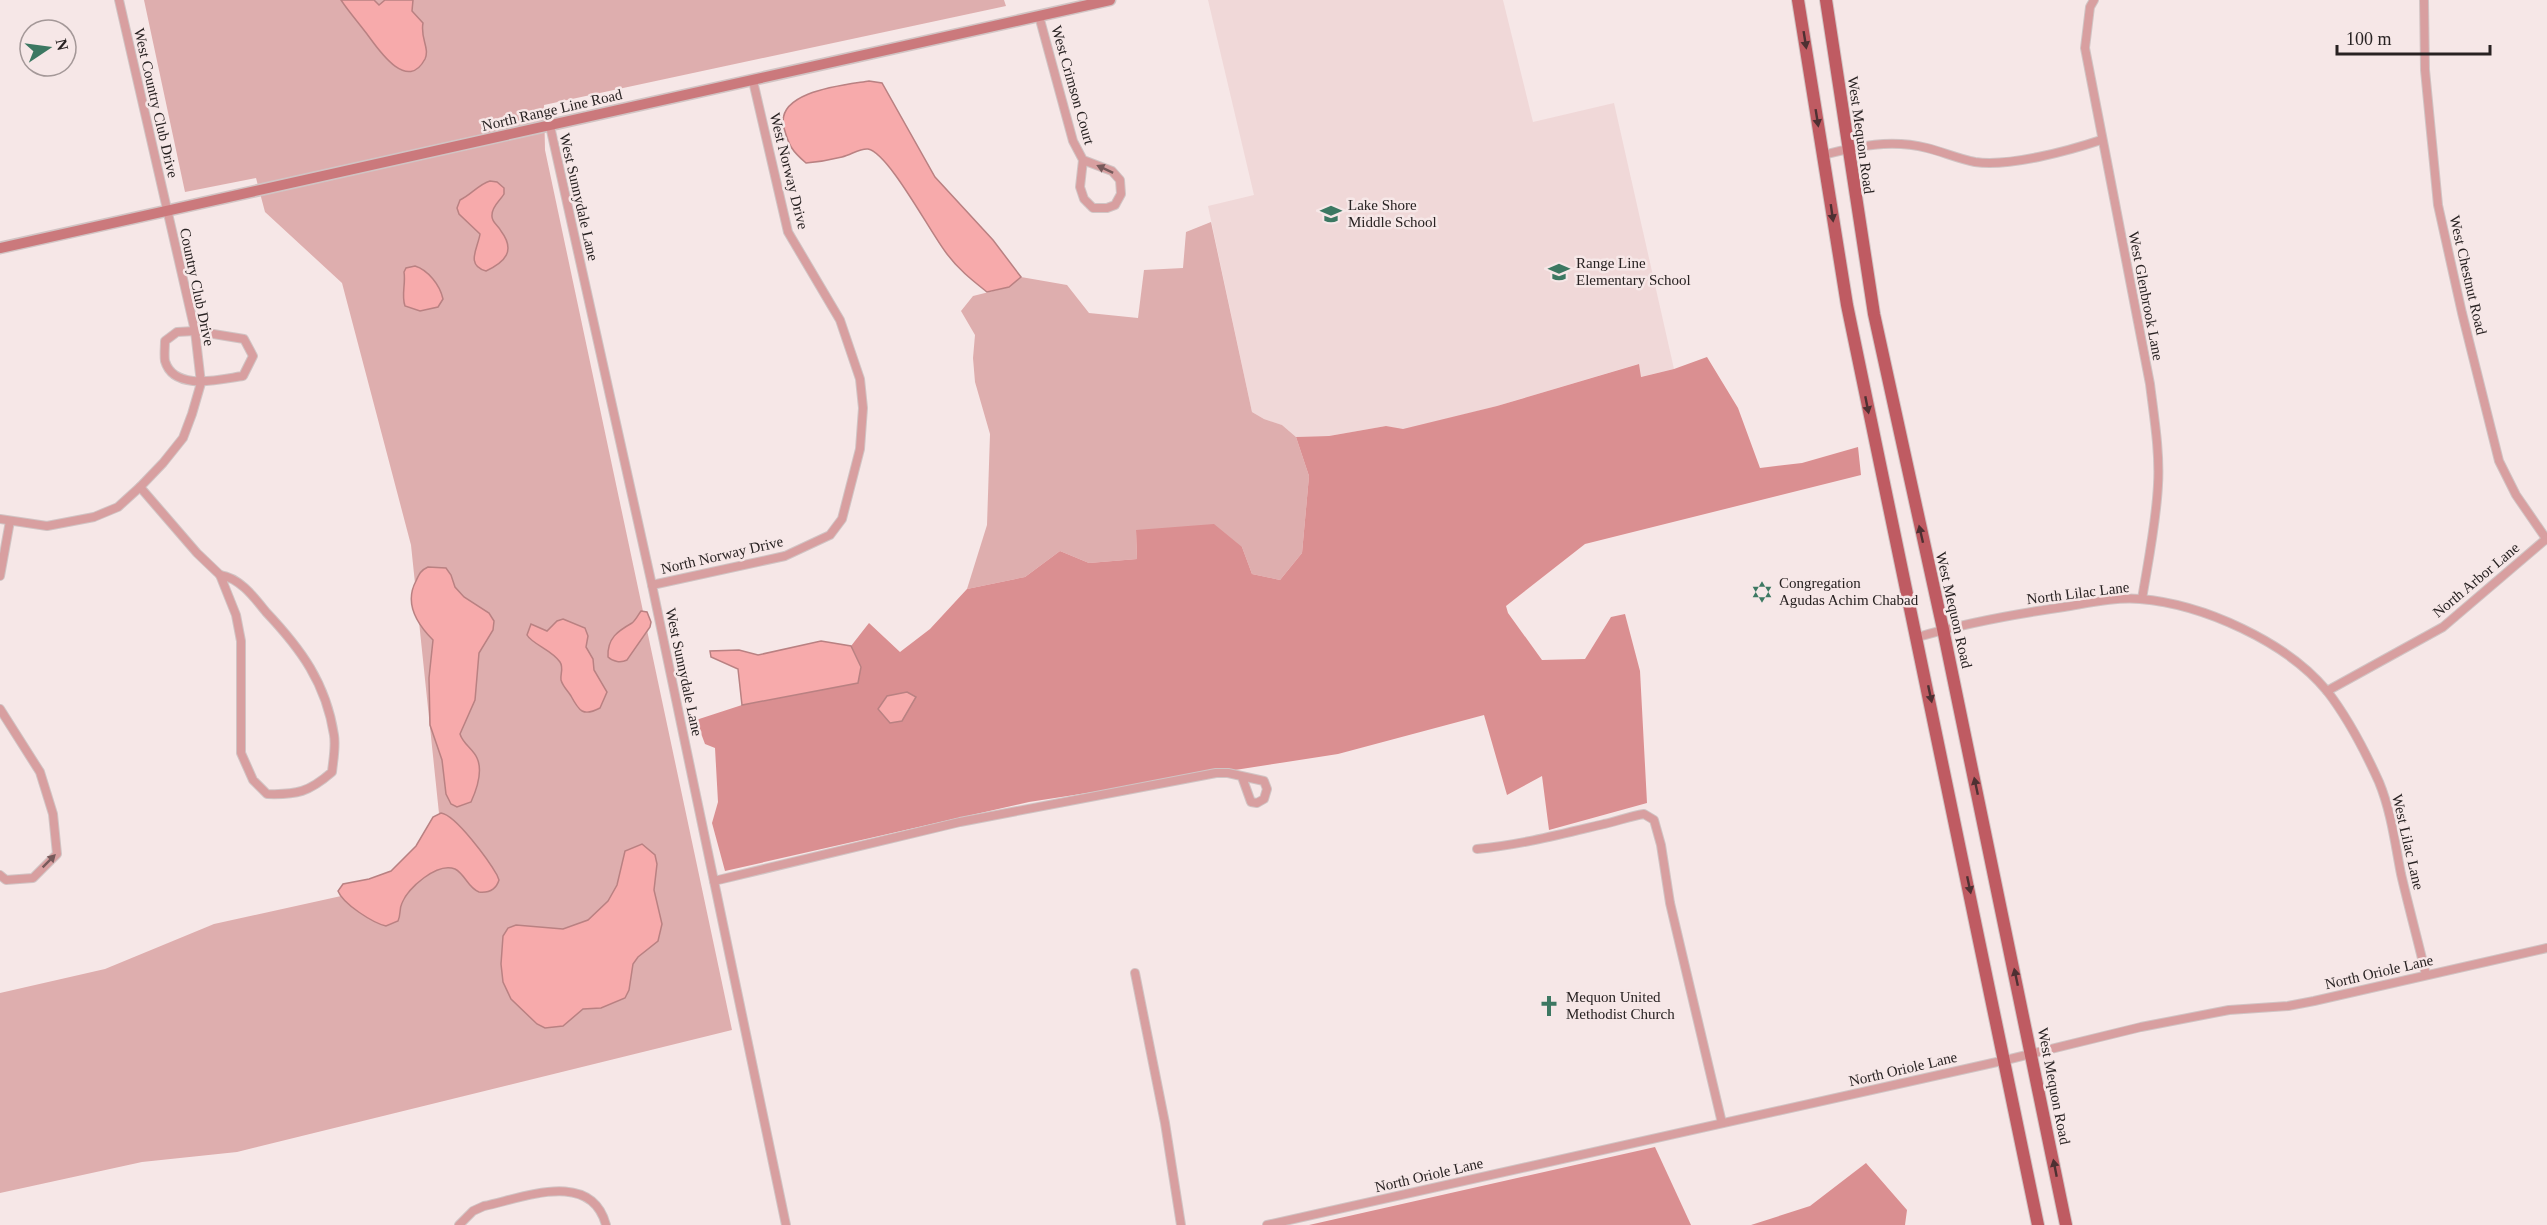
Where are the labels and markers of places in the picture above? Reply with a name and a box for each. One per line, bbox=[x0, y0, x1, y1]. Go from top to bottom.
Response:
place label: Lake Shore Middle School bbox=[1348, 197, 1437, 230]
school or university icon: Lake Shore Middle School bbox=[1319, 202, 1343, 226]
place label: Range Line Elementary School bbox=[1576, 255, 1691, 288]
school or university icon: Range Line Elementary School bbox=[1547, 260, 1571, 284]
place label: Congregation Agudas Achim Chabad bbox=[1779, 575, 1919, 608]
synagogue icon: Congregation Agudas Achim Chabad bbox=[1750, 580, 1774, 604]
place label: Mequon United Methodist Church bbox=[1566, 989, 1675, 1022]
church icon: Mequon United Methodist Church bbox=[1537, 994, 1561, 1018]

